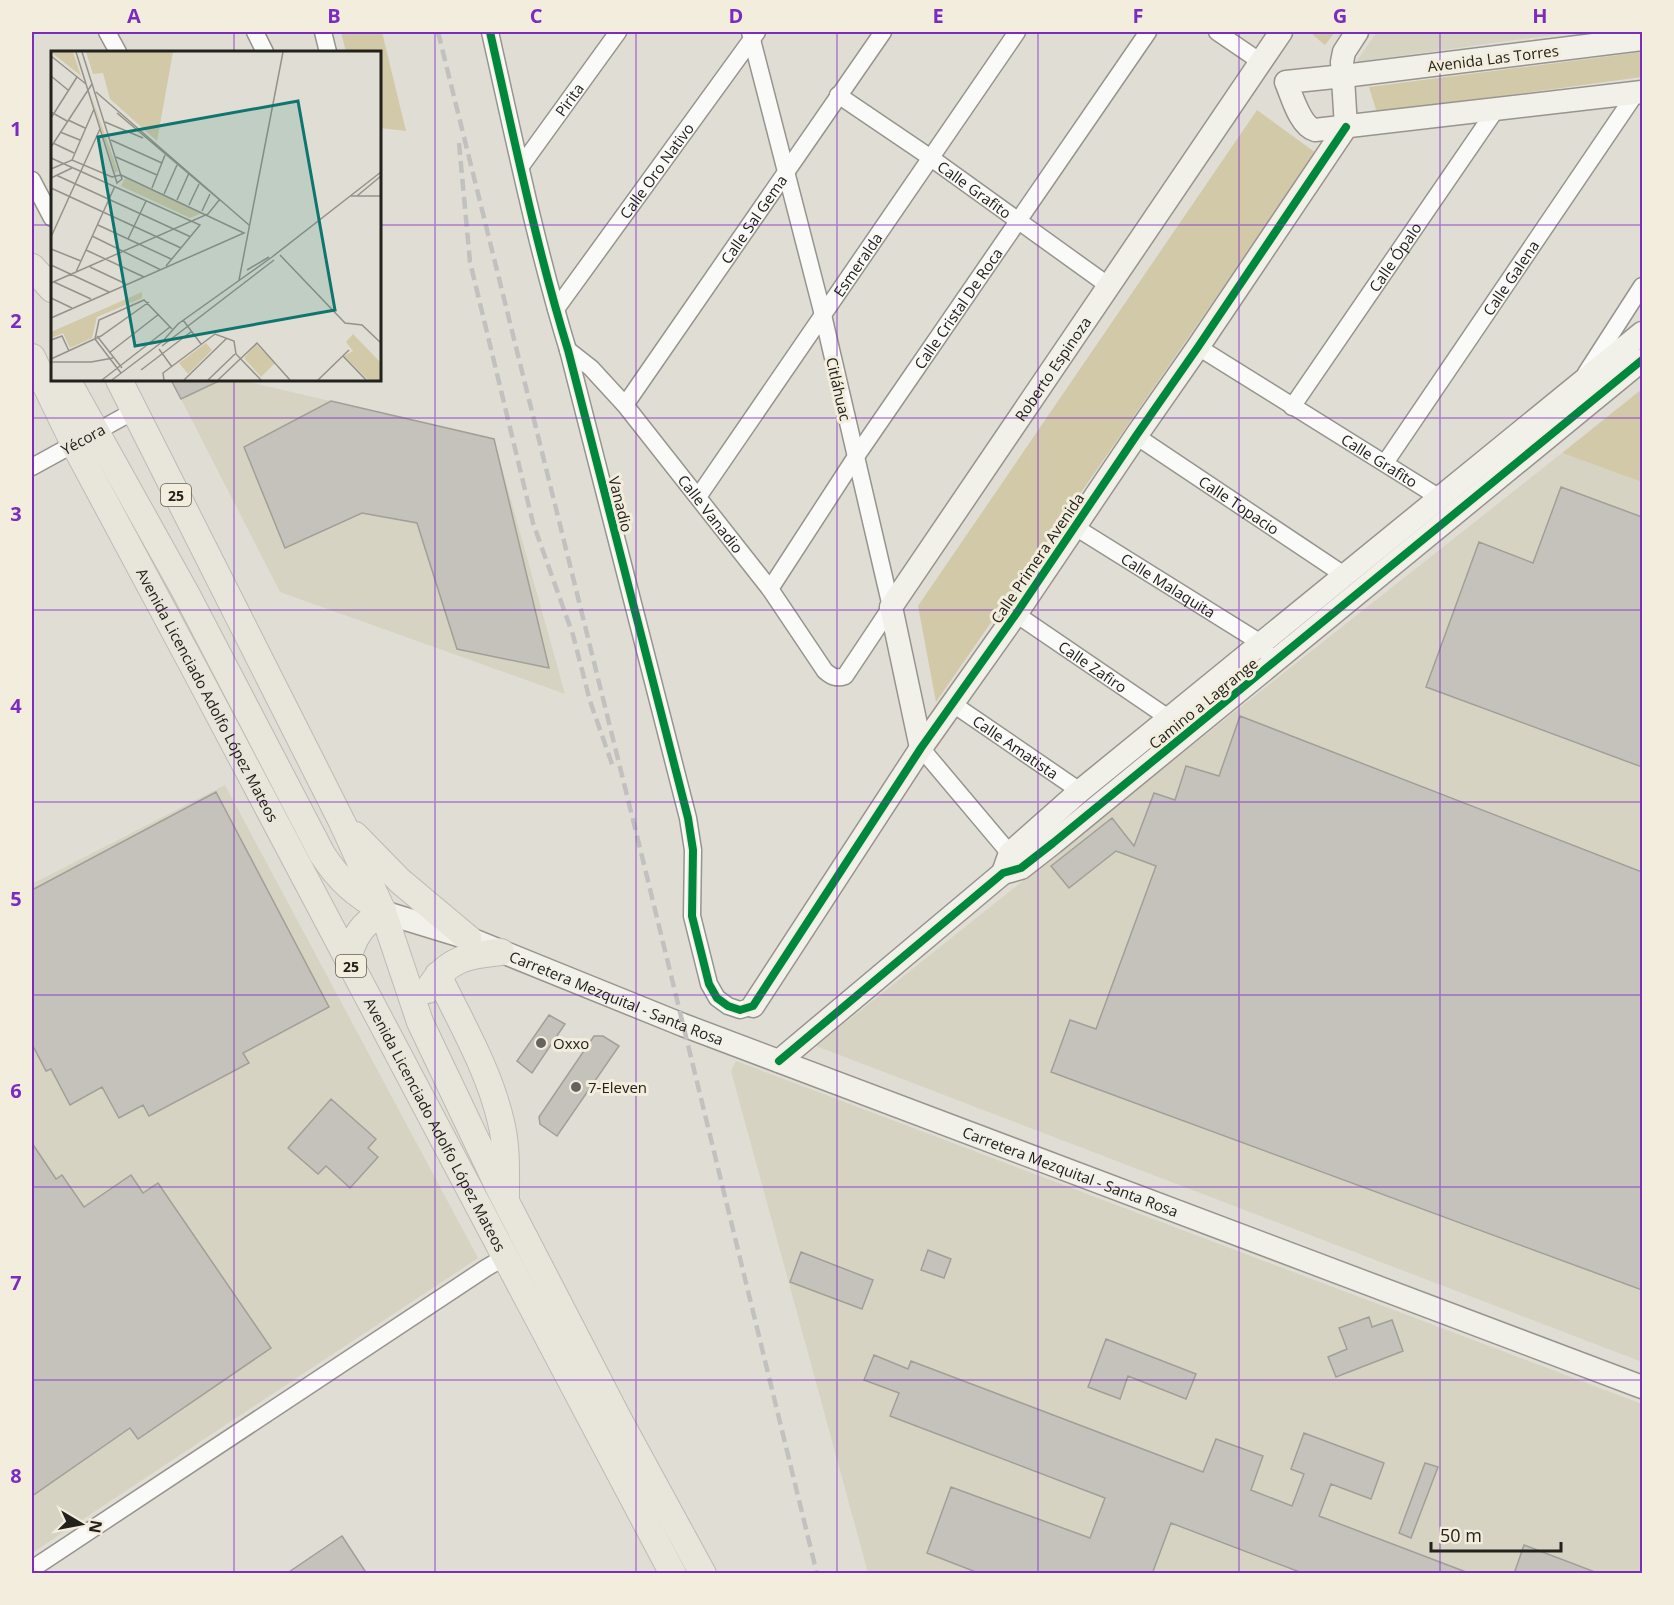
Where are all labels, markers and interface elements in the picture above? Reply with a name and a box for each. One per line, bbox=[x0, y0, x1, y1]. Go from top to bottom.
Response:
text: A bbox=[127, 2, 141, 29]
text: B bbox=[327, 2, 341, 29]
text: C bbox=[530, 2, 543, 29]
text: D bbox=[729, 2, 743, 29]
text: E bbox=[932, 2, 944, 29]
text: F bbox=[1133, 2, 1143, 29]
text: G bbox=[1333, 2, 1347, 29]
text: H bbox=[1532, 2, 1548, 29]
street label: Avenida Las Torres bbox=[1426, 40, 1560, 76]
inset map bbox=[51, 51, 381, 381]
street label: Pirita bbox=[550, 79, 588, 120]
text: 1 bbox=[10, 115, 22, 142]
street label: Calle Oro Nativo bbox=[615, 119, 698, 223]
street label: Calle Grafito bbox=[934, 156, 1015, 223]
street label: Calle Sal Gema bbox=[716, 171, 791, 267]
street label: Calle Ópalo bbox=[1364, 218, 1426, 295]
street label: Esmeralda bbox=[828, 228, 887, 300]
street label: Calle Galena bbox=[1478, 236, 1543, 319]
street label: Calle Cristal De Roca bbox=[909, 244, 1007, 373]
text: 2 bbox=[10, 307, 22, 334]
street label: Roberto Espinoza bbox=[1010, 312, 1095, 425]
street label: Citláhuac bbox=[822, 355, 856, 423]
street label: Yécora bbox=[57, 419, 108, 459]
street label: Calle Grafito bbox=[1338, 429, 1421, 492]
street label: Calle Vanadio bbox=[674, 470, 748, 557]
street label: Calle Topacio bbox=[1195, 471, 1283, 539]
street label: Vanadio bbox=[604, 474, 638, 534]
road number: 25 bbox=[161, 484, 191, 506]
street label: Calle Primera Avenida bbox=[986, 489, 1088, 627]
text: 3 bbox=[10, 500, 22, 527]
street label: Calle Malaquita bbox=[1117, 548, 1219, 622]
street label: Avenida Licenciado Adolfo López Mateos bbox=[132, 565, 283, 825]
street label: Calle Zafiro bbox=[1055, 636, 1131, 697]
street label: Camino a Lagrange bbox=[1144, 653, 1262, 753]
text: 4 bbox=[10, 692, 22, 719]
street label: Calle Amatista bbox=[969, 711, 1062, 783]
text: 5 bbox=[10, 885, 22, 912]
street label: Carretera Mezquital - Santa Rosa bbox=[506, 946, 727, 1049]
road number: 25 bbox=[336, 955, 366, 977]
street label: Avenida Licenciado Adolfo López Mateos bbox=[360, 994, 511, 1255]
place label: Oxxo bbox=[553, 1033, 589, 1053]
marker: Oxxo bbox=[534, 1036, 548, 1050]
text: 6 bbox=[10, 1077, 22, 1104]
place label: 7-Eleven bbox=[588, 1077, 647, 1097]
marker: 7-Eleven bbox=[569, 1080, 583, 1094]
street label: Carretera Mezquital - Santa Rosa bbox=[960, 1121, 1181, 1221]
text: 7 bbox=[10, 1269, 22, 1296]
text: 8 bbox=[10, 1462, 22, 1489]
north arrow bbox=[51, 1494, 111, 1554]
scale bar bbox=[1431, 1515, 1562, 1553]
text: N bbox=[84, 1518, 108, 1535]
text: 50 m bbox=[1440, 1523, 1482, 1547]

